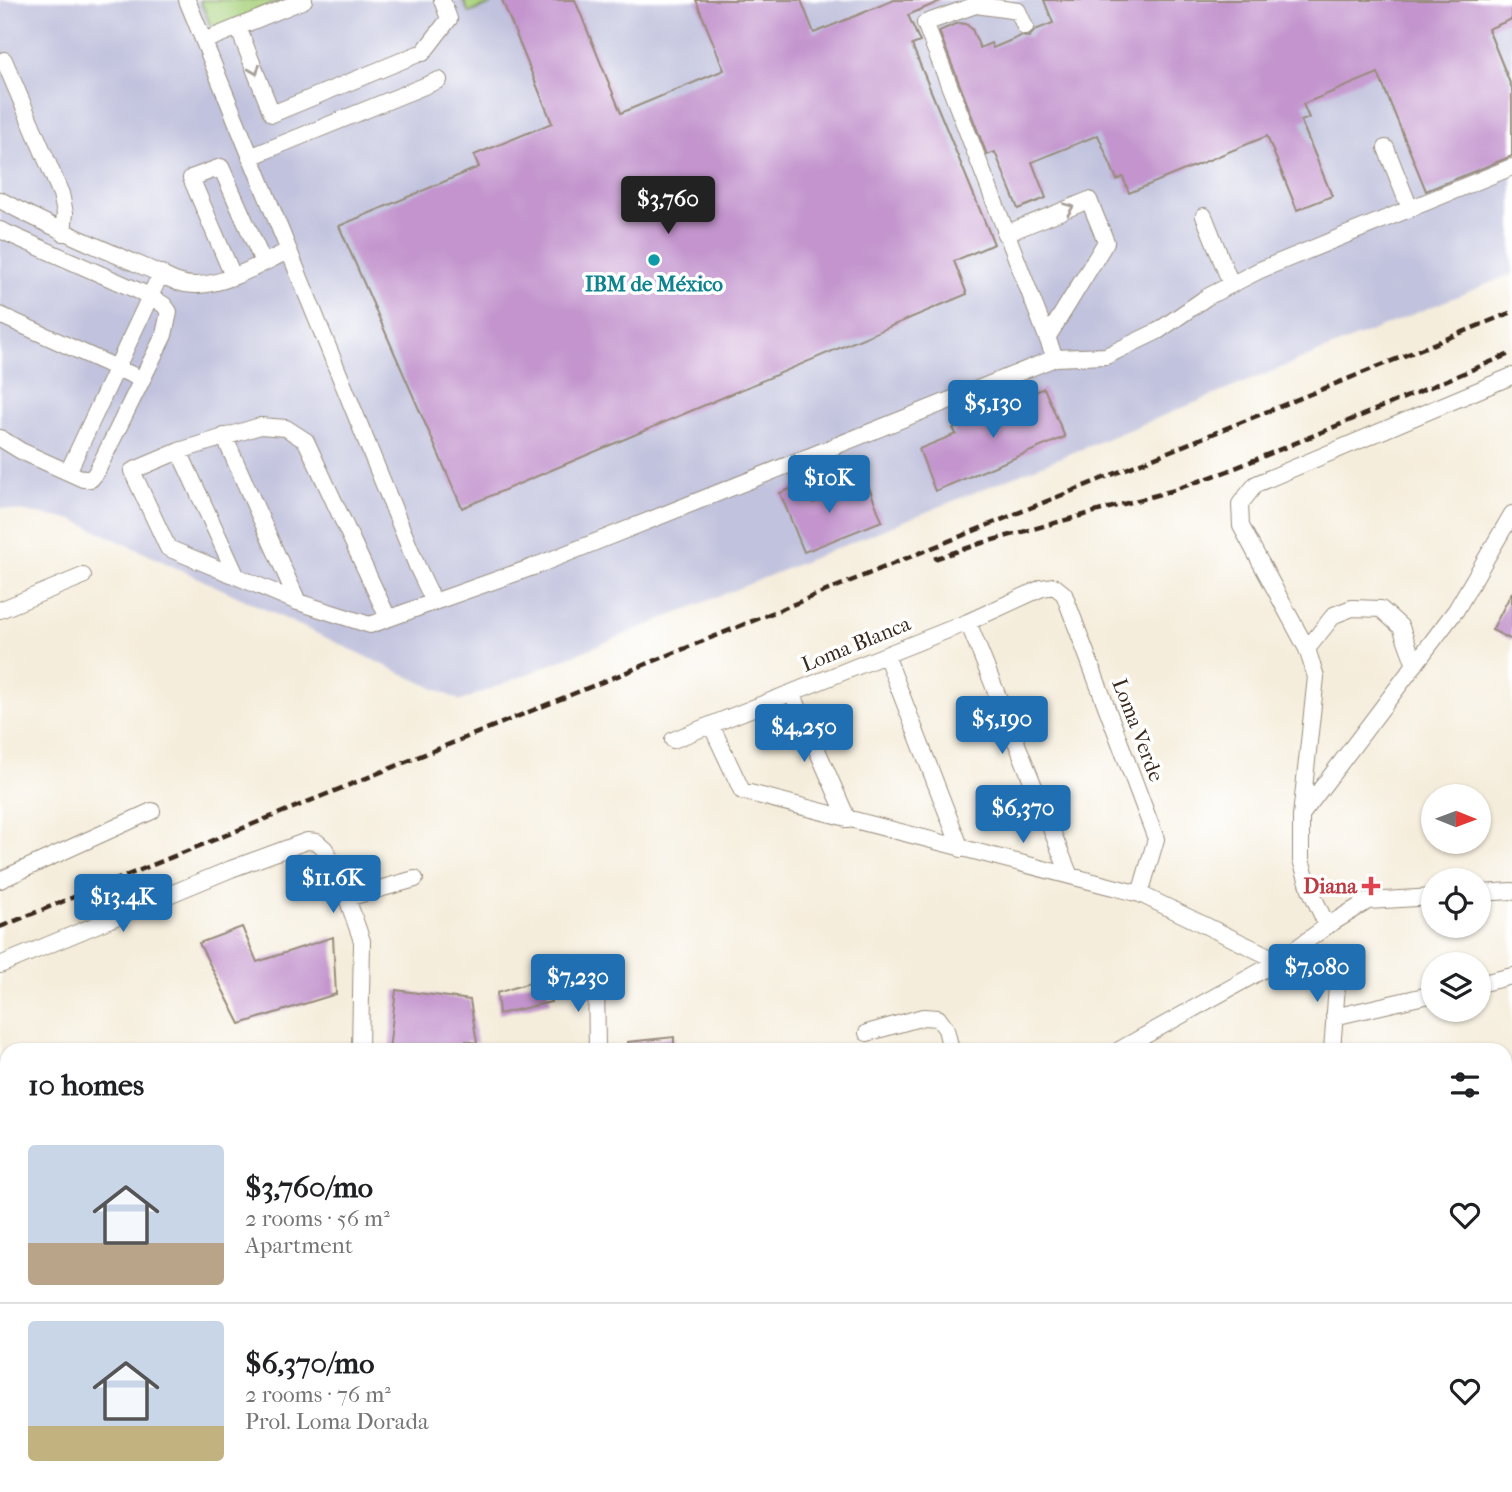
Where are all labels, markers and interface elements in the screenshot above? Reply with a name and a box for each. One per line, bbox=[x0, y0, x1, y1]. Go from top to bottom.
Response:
one-way arrow bbox=[247, 64, 261, 76]
pin: $3,760 bbox=[611, 176, 725, 236]
text: $3,760 bbox=[637, 185, 699, 212]
one-way arrow bbox=[1061, 202, 1074, 216]
marker: IBM de México bbox=[646, 252, 662, 268]
place label: IBM de México bbox=[585, 272, 723, 296]
pin: $5,130 bbox=[936, 380, 1050, 440]
text: $5,130 bbox=[964, 389, 1022, 416]
pin: $10K bbox=[788, 456, 870, 515]
text: $10K bbox=[804, 464, 854, 491]
street label: Loma Blanca bbox=[798, 611, 914, 677]
street label: Loma Verde bbox=[1107, 675, 1169, 785]
pin: $5,190 bbox=[945, 696, 1059, 756]
pin: $4,250 bbox=[747, 704, 861, 764]
text: $5,190 bbox=[972, 705, 1032, 732]
text: $4,250 bbox=[771, 713, 837, 740]
north arrow bbox=[1421, 784, 1491, 854]
map controls bbox=[1421, 784, 1491, 1022]
pin: $6,370 bbox=[966, 786, 1080, 845]
text: $6,370 bbox=[992, 794, 1054, 821]
pin: $11.6K bbox=[276, 856, 390, 915]
text: $11.6K bbox=[302, 864, 364, 891]
button: locate bbox=[1421, 868, 1491, 938]
pin: $13.4K bbox=[66, 874, 180, 934]
place label: Diana bbox=[1303, 874, 1358, 898]
marker: Diana bbox=[1363, 878, 1379, 894]
text: $13.4K bbox=[90, 883, 156, 910]
pin: $7,080 bbox=[1260, 944, 1374, 1004]
button: layers bbox=[1421, 952, 1491, 1022]
text: $7,080 bbox=[1284, 953, 1350, 980]
pin: $7,230 bbox=[521, 954, 635, 1014]
text: $7,230 bbox=[547, 963, 609, 990]
icon: filters bbox=[1446, 1066, 1484, 1104]
text: 10 homes bbox=[28, 1068, 144, 1103]
text: $3,760/mo bbox=[245, 1170, 373, 1205]
icon: home bbox=[84, 1173, 168, 1257]
icon: heart bbox=[1446, 1196, 1484, 1234]
text: 2 rooms · 56 m² bbox=[245, 1205, 390, 1232]
text: Apartment bbox=[245, 1232, 353, 1259]
text: $6,370/mo bbox=[245, 1346, 374, 1381]
icon: home bbox=[84, 1349, 168, 1433]
icon: heart bbox=[1446, 1372, 1484, 1410]
text: 2 rooms · 76 m² bbox=[245, 1381, 391, 1408]
text: Prol. Loma Dorada bbox=[245, 1408, 429, 1435]

